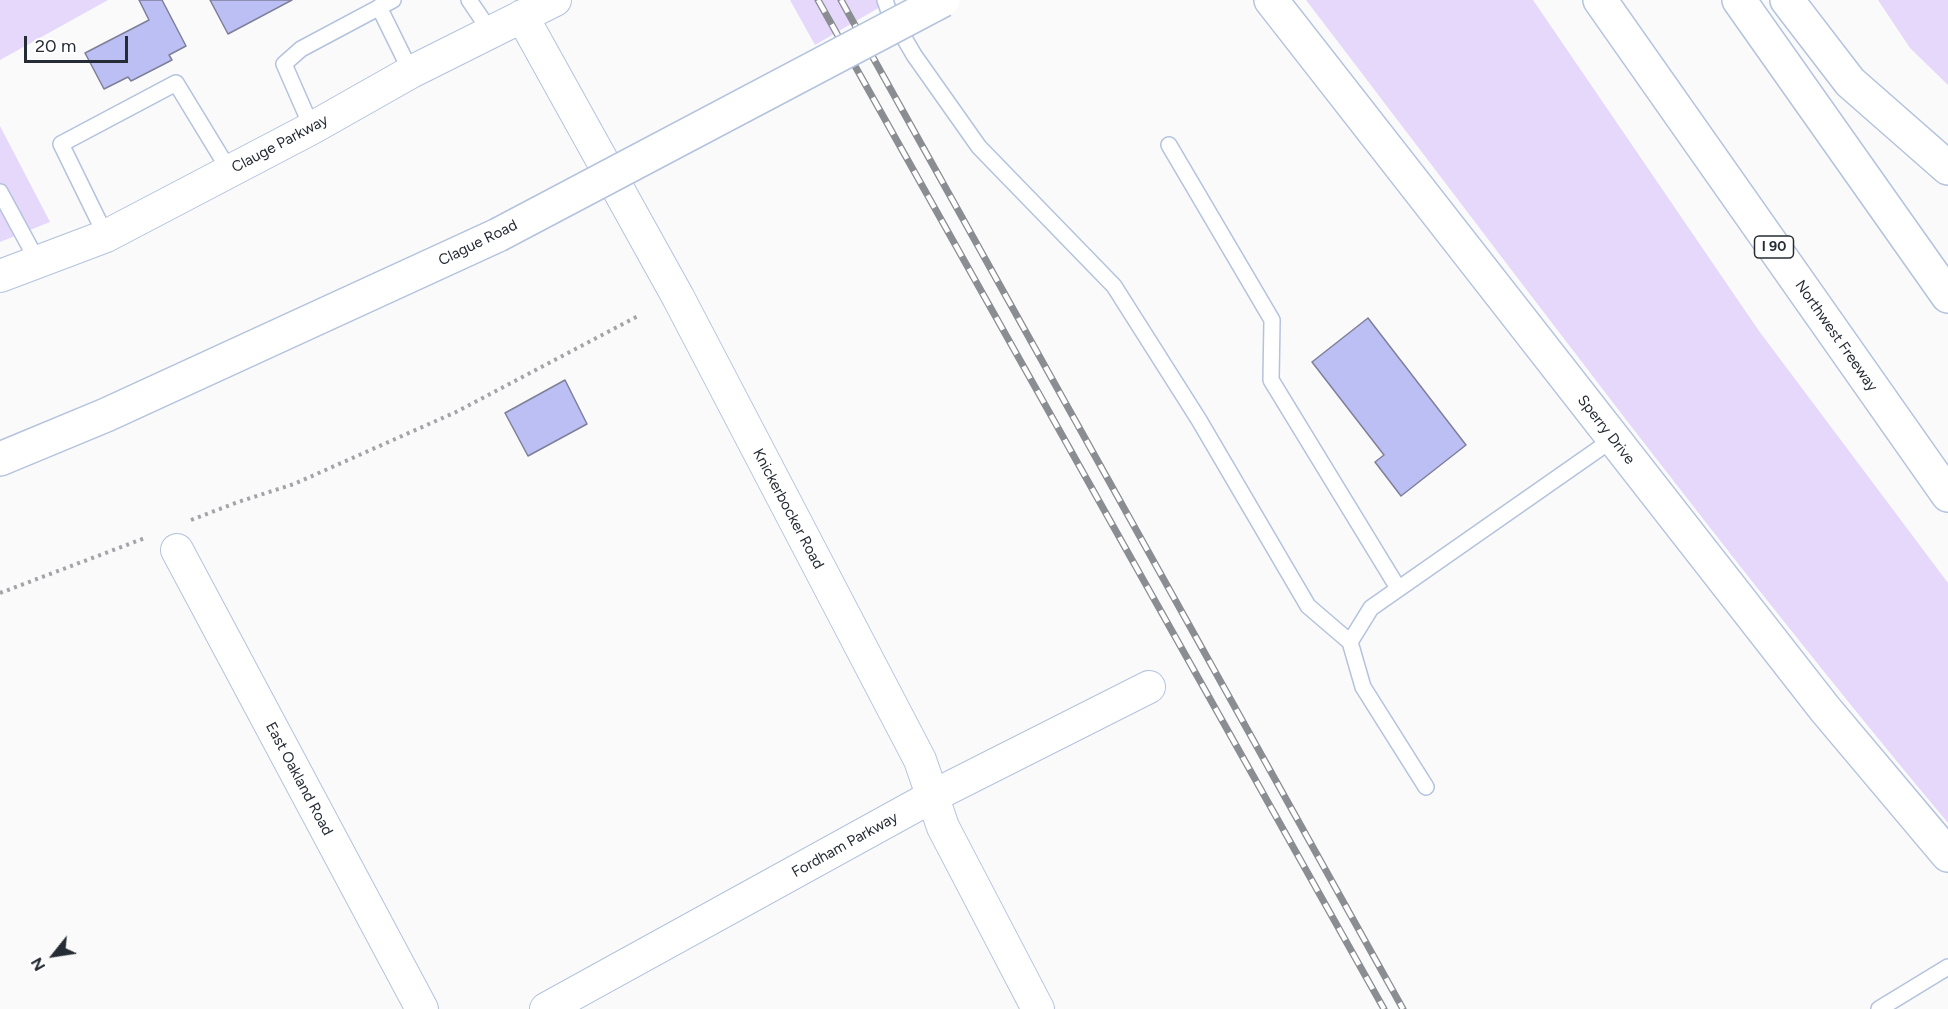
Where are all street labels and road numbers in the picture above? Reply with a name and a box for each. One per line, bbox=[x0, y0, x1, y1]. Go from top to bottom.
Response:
street label: Clauge Parkway bbox=[229, 111, 331, 177]
street label: Clague Road bbox=[436, 216, 520, 270]
road number: I 90 bbox=[1754, 236, 1794, 258]
street label: Northwest Freeway bbox=[1791, 277, 1881, 395]
street label: Sperry Drive bbox=[1573, 392, 1639, 468]
street label: Knickerbocker Road bbox=[749, 446, 827, 572]
street label: East Oakland Road bbox=[262, 719, 336, 839]
street label: Fordham Parkway bbox=[789, 808, 901, 882]

